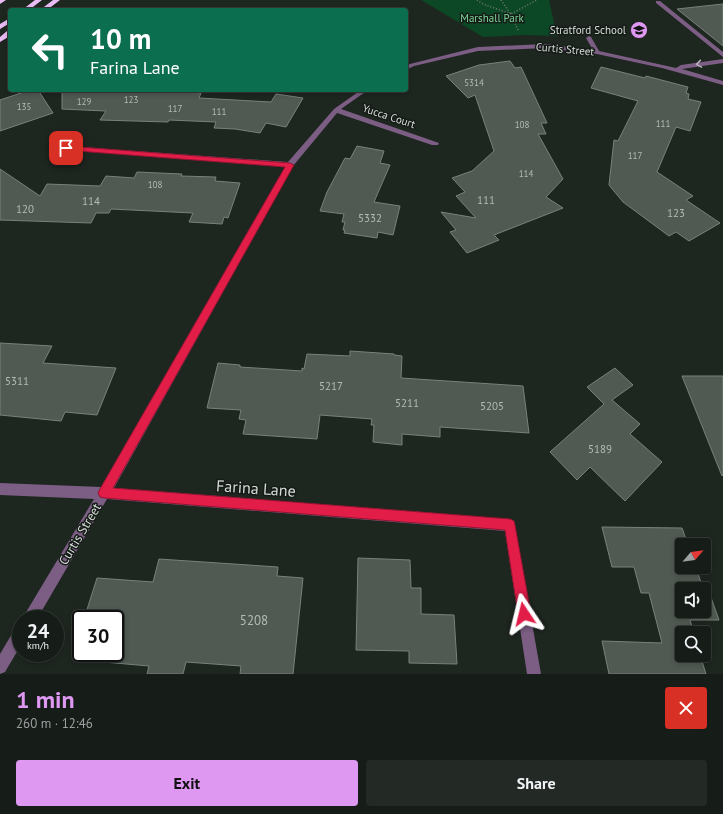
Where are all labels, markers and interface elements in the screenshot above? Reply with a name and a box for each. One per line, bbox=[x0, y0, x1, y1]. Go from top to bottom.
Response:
park label: Marshall Park bbox=[460, 11, 525, 25]
text: 10 m bbox=[90, 20, 151, 57]
school or university icon: Stratford School bbox=[629, 20, 649, 40]
place label: Stratford School bbox=[550, 23, 627, 37]
icon: left bbox=[24, 24, 76, 76]
street label: Curtis Street bbox=[535, 39, 595, 59]
text: Farina Lane bbox=[90, 56, 180, 79]
one-way arrow bbox=[696, 59, 702, 68]
house number: 5314 bbox=[464, 77, 484, 88]
house number: 123 bbox=[124, 94, 138, 105]
house number: 129 bbox=[77, 96, 91, 107]
house number: 135 bbox=[17, 101, 31, 112]
street label: Yucca Court bbox=[361, 101, 418, 131]
house number: 117 bbox=[168, 103, 182, 114]
house number: 111 bbox=[212, 106, 226, 117]
house number: 111 bbox=[656, 118, 670, 129]
house number: 108 bbox=[515, 119, 529, 130]
pin bbox=[49, 131, 83, 165]
icon: arrive bbox=[55, 137, 77, 159]
house number: 117 bbox=[628, 150, 642, 161]
house number: 114 bbox=[519, 168, 533, 179]
house number: 108 bbox=[148, 179, 162, 190]
house number: 111 bbox=[477, 193, 495, 207]
house number: 114 bbox=[82, 194, 100, 208]
house number: 120 bbox=[16, 202, 34, 216]
house number: 123 bbox=[667, 206, 685, 220]
house number: 5332 bbox=[358, 211, 382, 225]
house number: 5311 bbox=[5, 374, 29, 388]
house number: 5217 bbox=[319, 379, 343, 393]
house number: 5211 bbox=[395, 396, 419, 410]
house number: 5205 bbox=[480, 399, 504, 413]
house number: 5189 bbox=[588, 442, 612, 456]
street label: Farina Lane bbox=[216, 475, 296, 501]
street label: Curtis Street bbox=[55, 500, 105, 568]
north arrow bbox=[675, 538, 711, 574]
map controls bbox=[675, 538, 711, 662]
button: sound bbox=[675, 582, 711, 618]
position arrow bbox=[503, 593, 545, 635]
speed limit sign: 30 bbox=[72, 610, 124, 662]
house number: 5208 bbox=[240, 612, 268, 629]
text: 24 bbox=[27, 618, 49, 644]
button: search bbox=[675, 626, 711, 662]
text: km/h bbox=[27, 639, 49, 652]
text: 1 min bbox=[16, 684, 75, 715]
button: close bbox=[665, 687, 707, 729]
text: 260 m · 12:46 bbox=[16, 715, 93, 732]
button: Exit bbox=[16, 760, 358, 806]
button: Share bbox=[366, 760, 707, 806]

